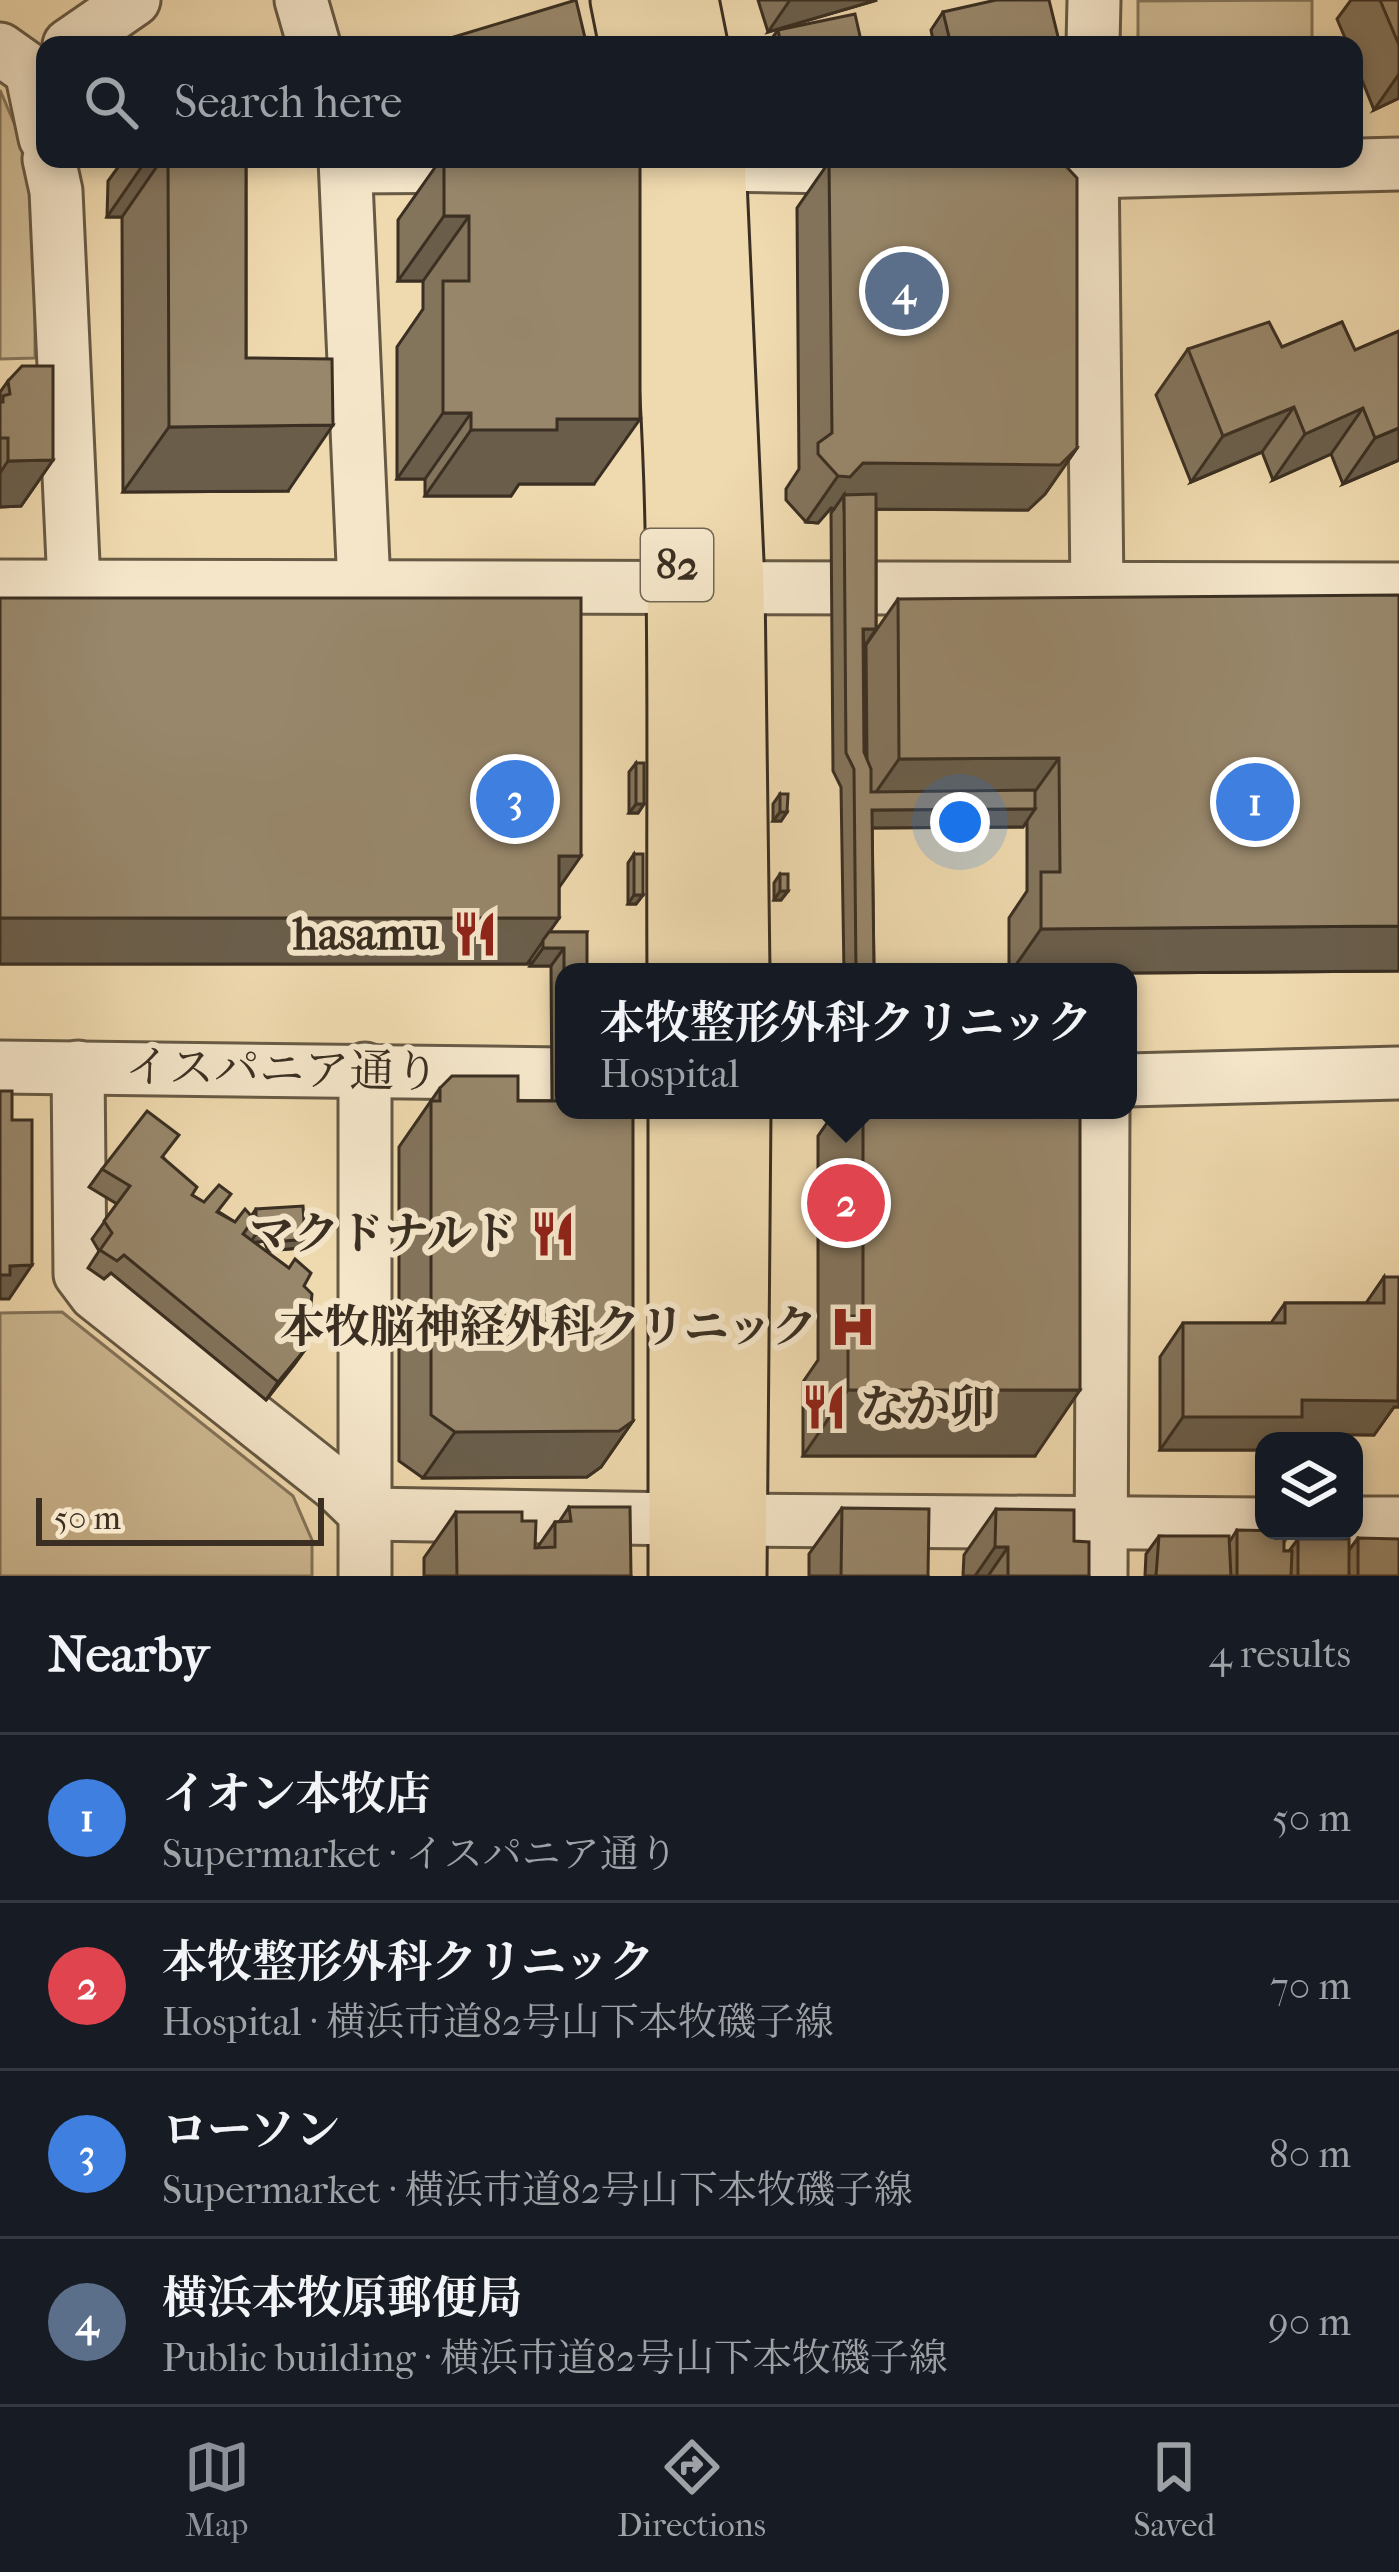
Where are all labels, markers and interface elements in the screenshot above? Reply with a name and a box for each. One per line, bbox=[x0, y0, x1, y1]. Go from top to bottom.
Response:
search box bbox=[36, 36, 1363, 168]
icon: search bbox=[78, 69, 144, 135]
text: Search here bbox=[174, 76, 402, 129]
pin: 4 bbox=[865, 246, 943, 336]
road number: 82 bbox=[641, 529, 713, 601]
pin: 3 bbox=[476, 754, 554, 844]
pin: 1 bbox=[1216, 757, 1294, 847]
your location bbox=[930, 792, 990, 852]
place label: hasamu bbox=[292, 908, 440, 961]
restaurant icon: hasamu bbox=[450, 909, 500, 959]
popup bbox=[555, 963, 1137, 1119]
text: 本牧整形外科クリニック bbox=[600, 997, 1092, 1050]
street label: イスパニア通り bbox=[124, 1041, 440, 1099]
text: Hospital bbox=[600, 1051, 739, 1097]
pin: 2 bbox=[807, 1158, 885, 1248]
place label: マクドナルド bbox=[249, 1208, 517, 1261]
restaurant icon: マクドナルド bbox=[528, 1209, 578, 1259]
place label: 本牧脳神経外科クリニック bbox=[280, 1301, 817, 1354]
hospital icon: 本牧脳神経外科クリニック bbox=[828, 1302, 878, 1352]
place label: なか卯 bbox=[860, 1381, 995, 1434]
restaurant icon: なか卯 bbox=[799, 1382, 849, 1432]
map controls bbox=[1255, 1432, 1363, 1540]
button: layers bbox=[1255, 1432, 1363, 1540]
scale bar bbox=[36, 1492, 324, 1545]
text: 50 m bbox=[54, 1499, 121, 1538]
text: Nearby bbox=[48, 1624, 209, 1684]
text: 4 results bbox=[1209, 1631, 1351, 1677]
text: イオン本牧店 bbox=[162, 1768, 431, 1821]
text: 1 bbox=[80, 1795, 94, 1841]
text: 50 m bbox=[1272, 1795, 1351, 1841]
text: Supermarket · イスパニア通り bbox=[162, 1831, 678, 1877]
text: 本牧整形外科クリニック bbox=[162, 1936, 654, 1989]
text: 2 bbox=[77, 1963, 97, 2009]
text: 70 m bbox=[1270, 1963, 1351, 2009]
text: Hospital · 横浜市道82号山下本牧磯子線 bbox=[162, 1999, 834, 2045]
text: ローソン bbox=[162, 2104, 340, 2157]
text: 3 bbox=[79, 2131, 95, 2177]
text: 80 m bbox=[1269, 2131, 1351, 2177]
text: Supermarket · 横浜市道82号山下本牧磯子線 bbox=[162, 2167, 913, 2213]
text: 横浜本牧原郵便局 bbox=[162, 2272, 522, 2325]
text: 4 bbox=[75, 2299, 99, 2345]
text: 90 m bbox=[1268, 2299, 1351, 2345]
text: Public building · 横浜市道82号山下本牧磯子線 bbox=[162, 2335, 948, 2381]
tab: Map bbox=[184, 2434, 250, 2545]
tab: Directions bbox=[617, 2434, 766, 2545]
tab: Saved bbox=[1133, 2434, 1215, 2545]

